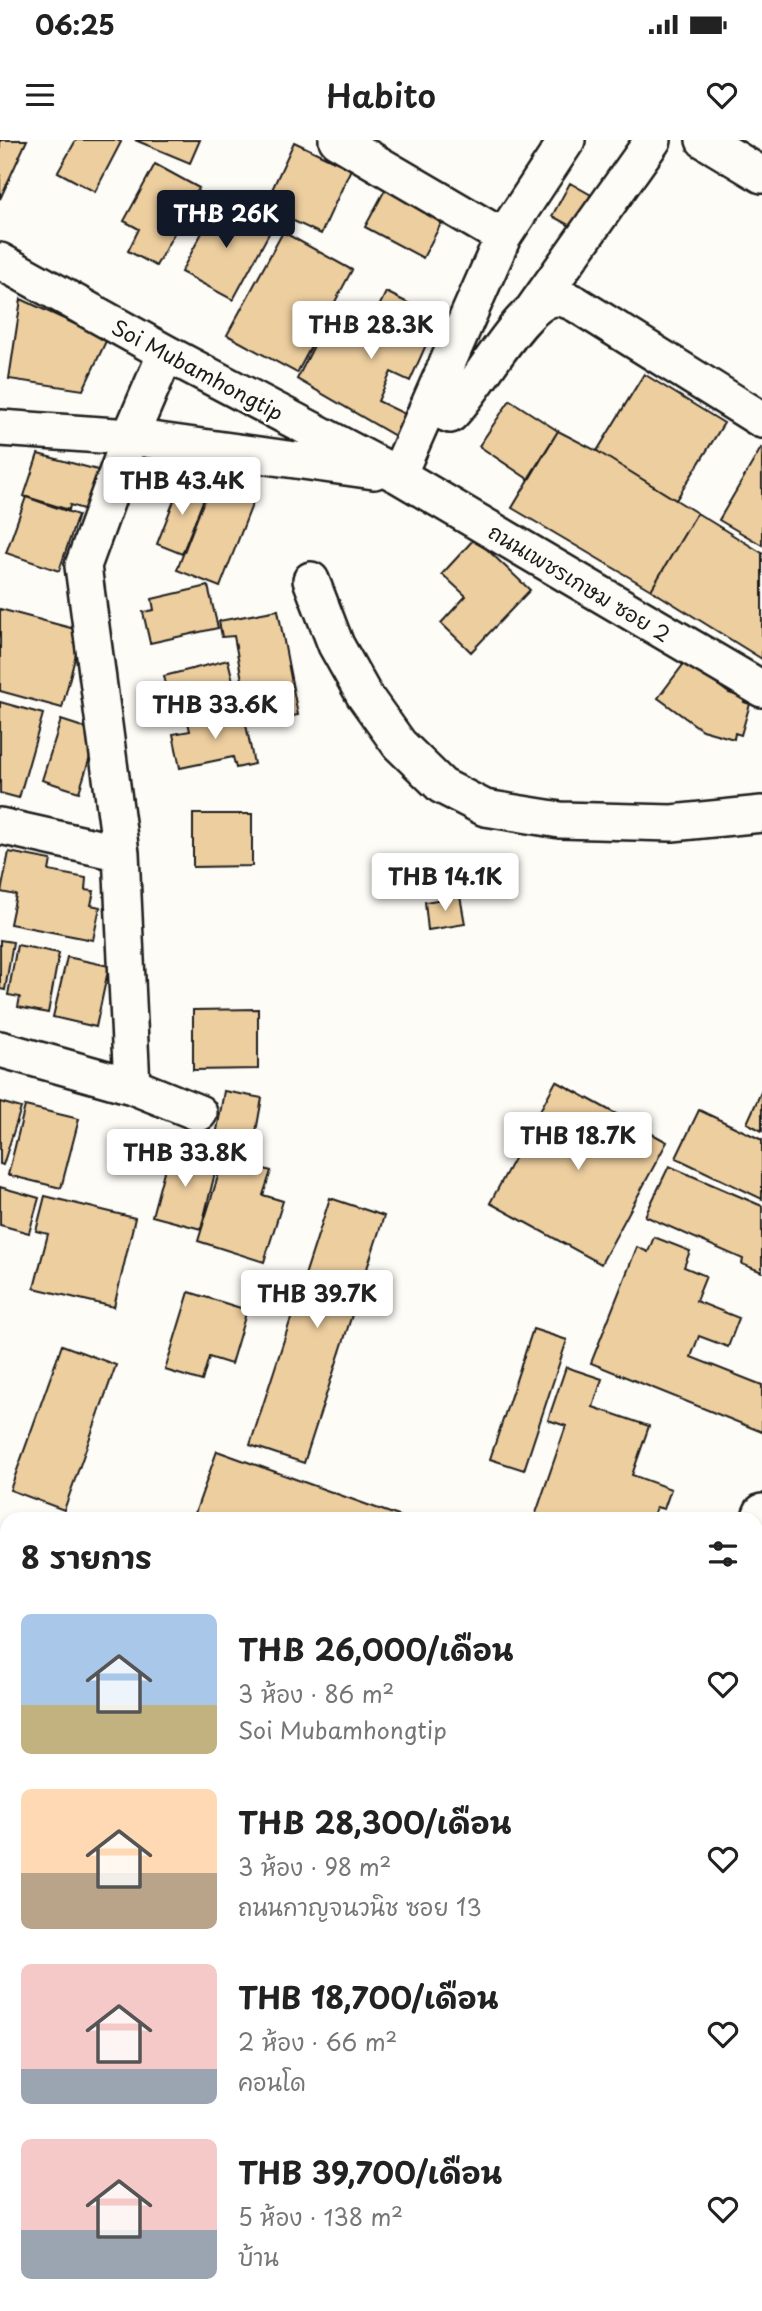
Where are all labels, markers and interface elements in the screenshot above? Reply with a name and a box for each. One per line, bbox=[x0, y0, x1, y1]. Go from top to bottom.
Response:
text: 06:25 bbox=[35, 5, 115, 44]
text: Habito bbox=[326, 71, 436, 119]
icon: menu bbox=[21, 76, 59, 114]
icon: heart bbox=[703, 76, 741, 114]
pin: THB 26K bbox=[161, 190, 291, 250]
text: THB 26K bbox=[173, 195, 279, 230]
pin: THB 28.3K bbox=[291, 302, 451, 361]
text: THB 28.3K bbox=[308, 306, 434, 341]
street label: Soi Mubamhongtip bbox=[106, 310, 290, 428]
pin: THB 43.4K bbox=[102, 458, 262, 517]
text: THB 43.4K bbox=[119, 462, 245, 497]
street label: ถนนเพชรเกษม ซอย 2 bbox=[483, 515, 677, 649]
pin: THB 33.6K bbox=[135, 682, 295, 741]
text: THB 33.6K bbox=[152, 686, 278, 721]
pin: THB 14.1K bbox=[365, 854, 525, 913]
text: THB 14.1K bbox=[388, 858, 502, 893]
pin: THB 18.7K bbox=[498, 1112, 658, 1172]
text: THB 18.7K bbox=[520, 1117, 636, 1152]
pin: THB 33.8K bbox=[105, 1130, 265, 1189]
text: THB 33.8K bbox=[123, 1134, 247, 1169]
pin: THB 39.7K bbox=[237, 1270, 397, 1330]
text: THB 39.7K bbox=[257, 1275, 377, 1310]
text: 8 รายการ bbox=[21, 1534, 152, 1579]
icon: filters bbox=[704, 1535, 742, 1573]
text: THB 26,000/เดือน bbox=[238, 1626, 514, 1671]
icon: home bbox=[77, 1642, 161, 1726]
icon: heart bbox=[704, 1665, 742, 1703]
text: 3 ห้อง · 86 m² bbox=[238, 1676, 394, 1711]
text: Soi Mubamhongtip bbox=[238, 1712, 447, 1747]
text: THB 28,300/เดือน bbox=[238, 1799, 511, 1844]
icon: home bbox=[77, 1817, 161, 1901]
icon: heart bbox=[704, 1840, 742, 1878]
text: 3 ห้อง · 98 m² bbox=[238, 1849, 391, 1884]
text: ถนนกาญจนวนิช ซอย 13 bbox=[238, 1889, 482, 1924]
text: THB 18,700/เดือน bbox=[238, 1974, 498, 2019]
icon: home bbox=[77, 1992, 161, 2076]
icon: heart bbox=[704, 2015, 742, 2053]
text: 2 ห้อง · 66 m² bbox=[238, 2024, 397, 2059]
text: คอนโด bbox=[238, 2064, 306, 2099]
text: THB 39,700/เดือน bbox=[238, 2149, 502, 2194]
icon: home bbox=[77, 2167, 161, 2251]
icon: heart bbox=[704, 2190, 742, 2228]
text: 5 ห้อง · 138 m² bbox=[238, 2199, 403, 2234]
text: บ้าน bbox=[238, 2239, 279, 2274]

